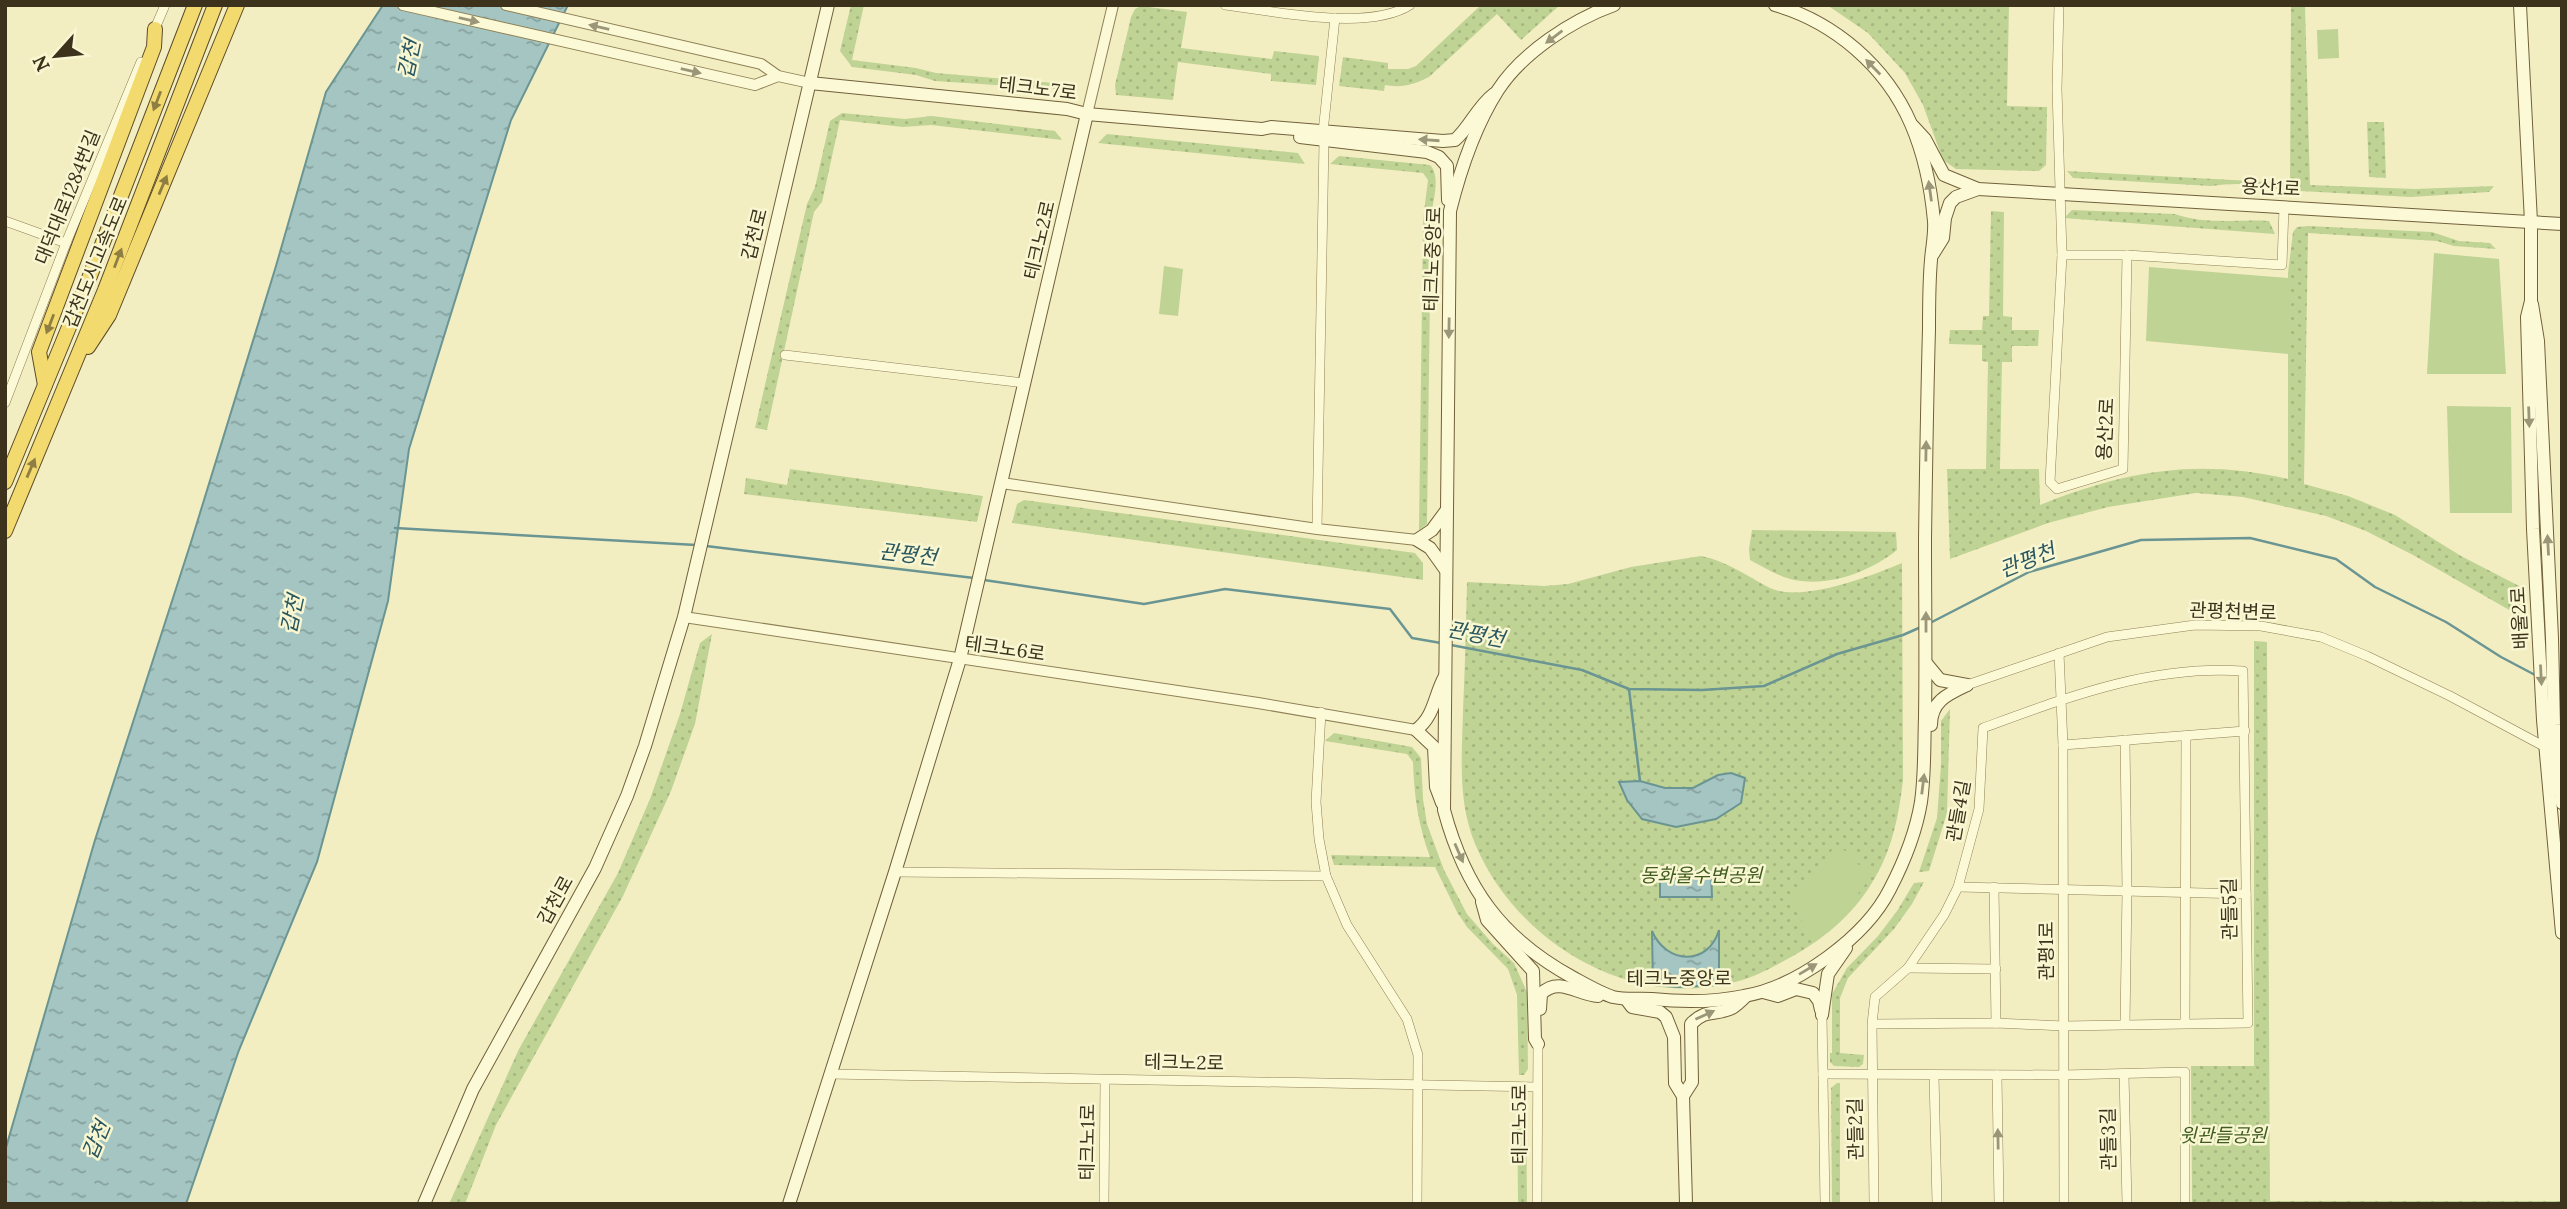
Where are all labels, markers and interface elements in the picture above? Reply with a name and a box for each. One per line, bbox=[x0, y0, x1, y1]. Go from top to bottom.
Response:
one-way arrow bbox=[458, 15, 480, 26]
north arrow bbox=[21, 21, 91, 91]
one-way arrow bbox=[588, 21, 610, 32]
one-way arrow bbox=[1545, 29, 1563, 43]
water label: 갑천 bbox=[392, 35, 427, 81]
text: N bbox=[27, 51, 55, 76]
one-way arrow bbox=[1865, 58, 1881, 76]
one-way arrow bbox=[680, 65, 702, 76]
street label: 테크노7로 bbox=[997, 71, 1079, 105]
one-way arrow bbox=[152, 91, 163, 112]
street label: 대덕대로1284번길 bbox=[29, 126, 105, 268]
one-way arrow bbox=[1418, 134, 1440, 145]
street label: 용산1로 bbox=[2241, 173, 2301, 201]
one-way arrow bbox=[157, 175, 169, 195]
one-way arrow bbox=[1924, 180, 1935, 202]
street label: 갑천도시고속도로 bbox=[58, 193, 132, 331]
street label: 테크노2로 bbox=[1018, 198, 1060, 282]
street label: 갑천로 bbox=[736, 206, 772, 262]
street label: 테크노중앙로 bbox=[1418, 206, 1446, 312]
one-way arrow bbox=[112, 247, 123, 268]
one-way arrow bbox=[44, 313, 55, 334]
one-way arrow bbox=[1443, 318, 1454, 340]
street label: 용산2로 bbox=[2091, 397, 2119, 461]
one-way arrow bbox=[2524, 407, 2535, 429]
one-way arrow bbox=[1921, 440, 1932, 462]
one-way arrow bbox=[25, 457, 36, 478]
one-way arrow bbox=[2542, 534, 2553, 556]
water label: 관평천 bbox=[1995, 536, 2061, 583]
water label: 관평천 bbox=[878, 537, 941, 571]
street label: 배울2로 bbox=[2505, 586, 2533, 650]
water label: 갑천 bbox=[275, 590, 310, 636]
street label: 관평천변로 bbox=[2189, 597, 2277, 625]
one-way arrow bbox=[1920, 610, 1931, 632]
water label: 관평천 bbox=[1445, 615, 1510, 653]
street label: 테크노6로 bbox=[963, 630, 1047, 666]
one-way arrow bbox=[2536, 665, 2547, 687]
one-way arrow bbox=[1918, 773, 1929, 795]
street label: 관들4길 bbox=[1941, 778, 1975, 844]
one-way arrow bbox=[1453, 843, 1465, 863]
park label: 동화울수변공원 bbox=[1640, 863, 1764, 887]
street label: 갑천로 bbox=[532, 871, 578, 929]
street label: 관들5길 bbox=[2216, 877, 2242, 941]
street label: 관평1로 bbox=[2034, 921, 2058, 981]
one-way arrow bbox=[1798, 963, 1817, 975]
street label: 테크노중앙로 bbox=[1627, 966, 1731, 990]
one-way arrow bbox=[1695, 1010, 1716, 1021]
street label: 테크노2로 bbox=[1144, 1049, 1224, 1075]
street label: 테크노5로 bbox=[1507, 1084, 1531, 1164]
street label: 관들2길 bbox=[1842, 1097, 1868, 1161]
street label: 테크노1로 bbox=[1074, 1103, 1100, 1181]
street label: 관들3길 bbox=[2095, 1107, 2121, 1171]
water label: 갑천 bbox=[76, 1114, 117, 1163]
park label: 윗관들공원 bbox=[2179, 1123, 2268, 1147]
one-way arrow bbox=[1992, 1128, 2004, 1150]

